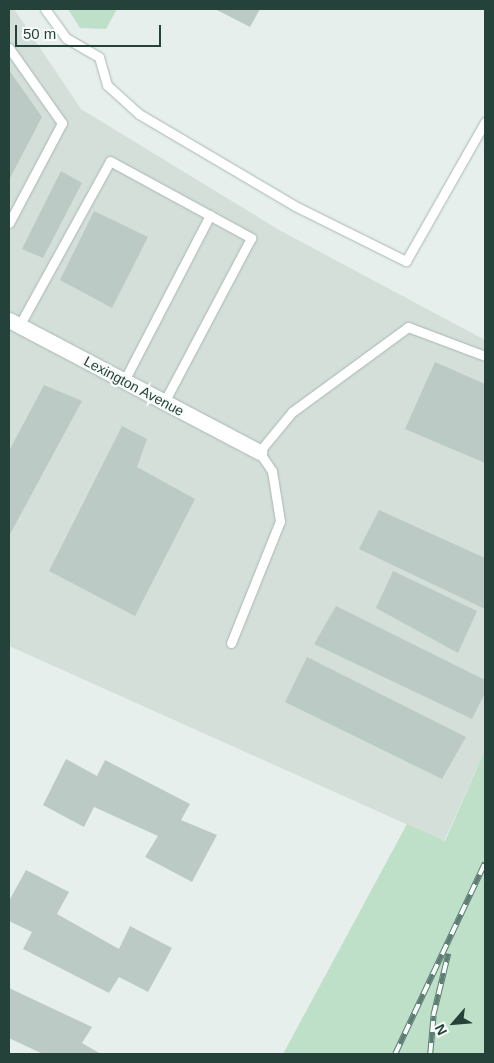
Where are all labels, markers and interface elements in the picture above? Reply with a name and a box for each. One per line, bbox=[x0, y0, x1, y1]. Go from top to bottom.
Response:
scale bar bbox=[18, 15, 164, 47]
text: 50 m bbox=[23, 25, 56, 42]
street label: Lexington Avenue bbox=[81, 352, 187, 420]
north arrow bbox=[429, 998, 479, 1048]
text: N bbox=[431, 1022, 450, 1038]

